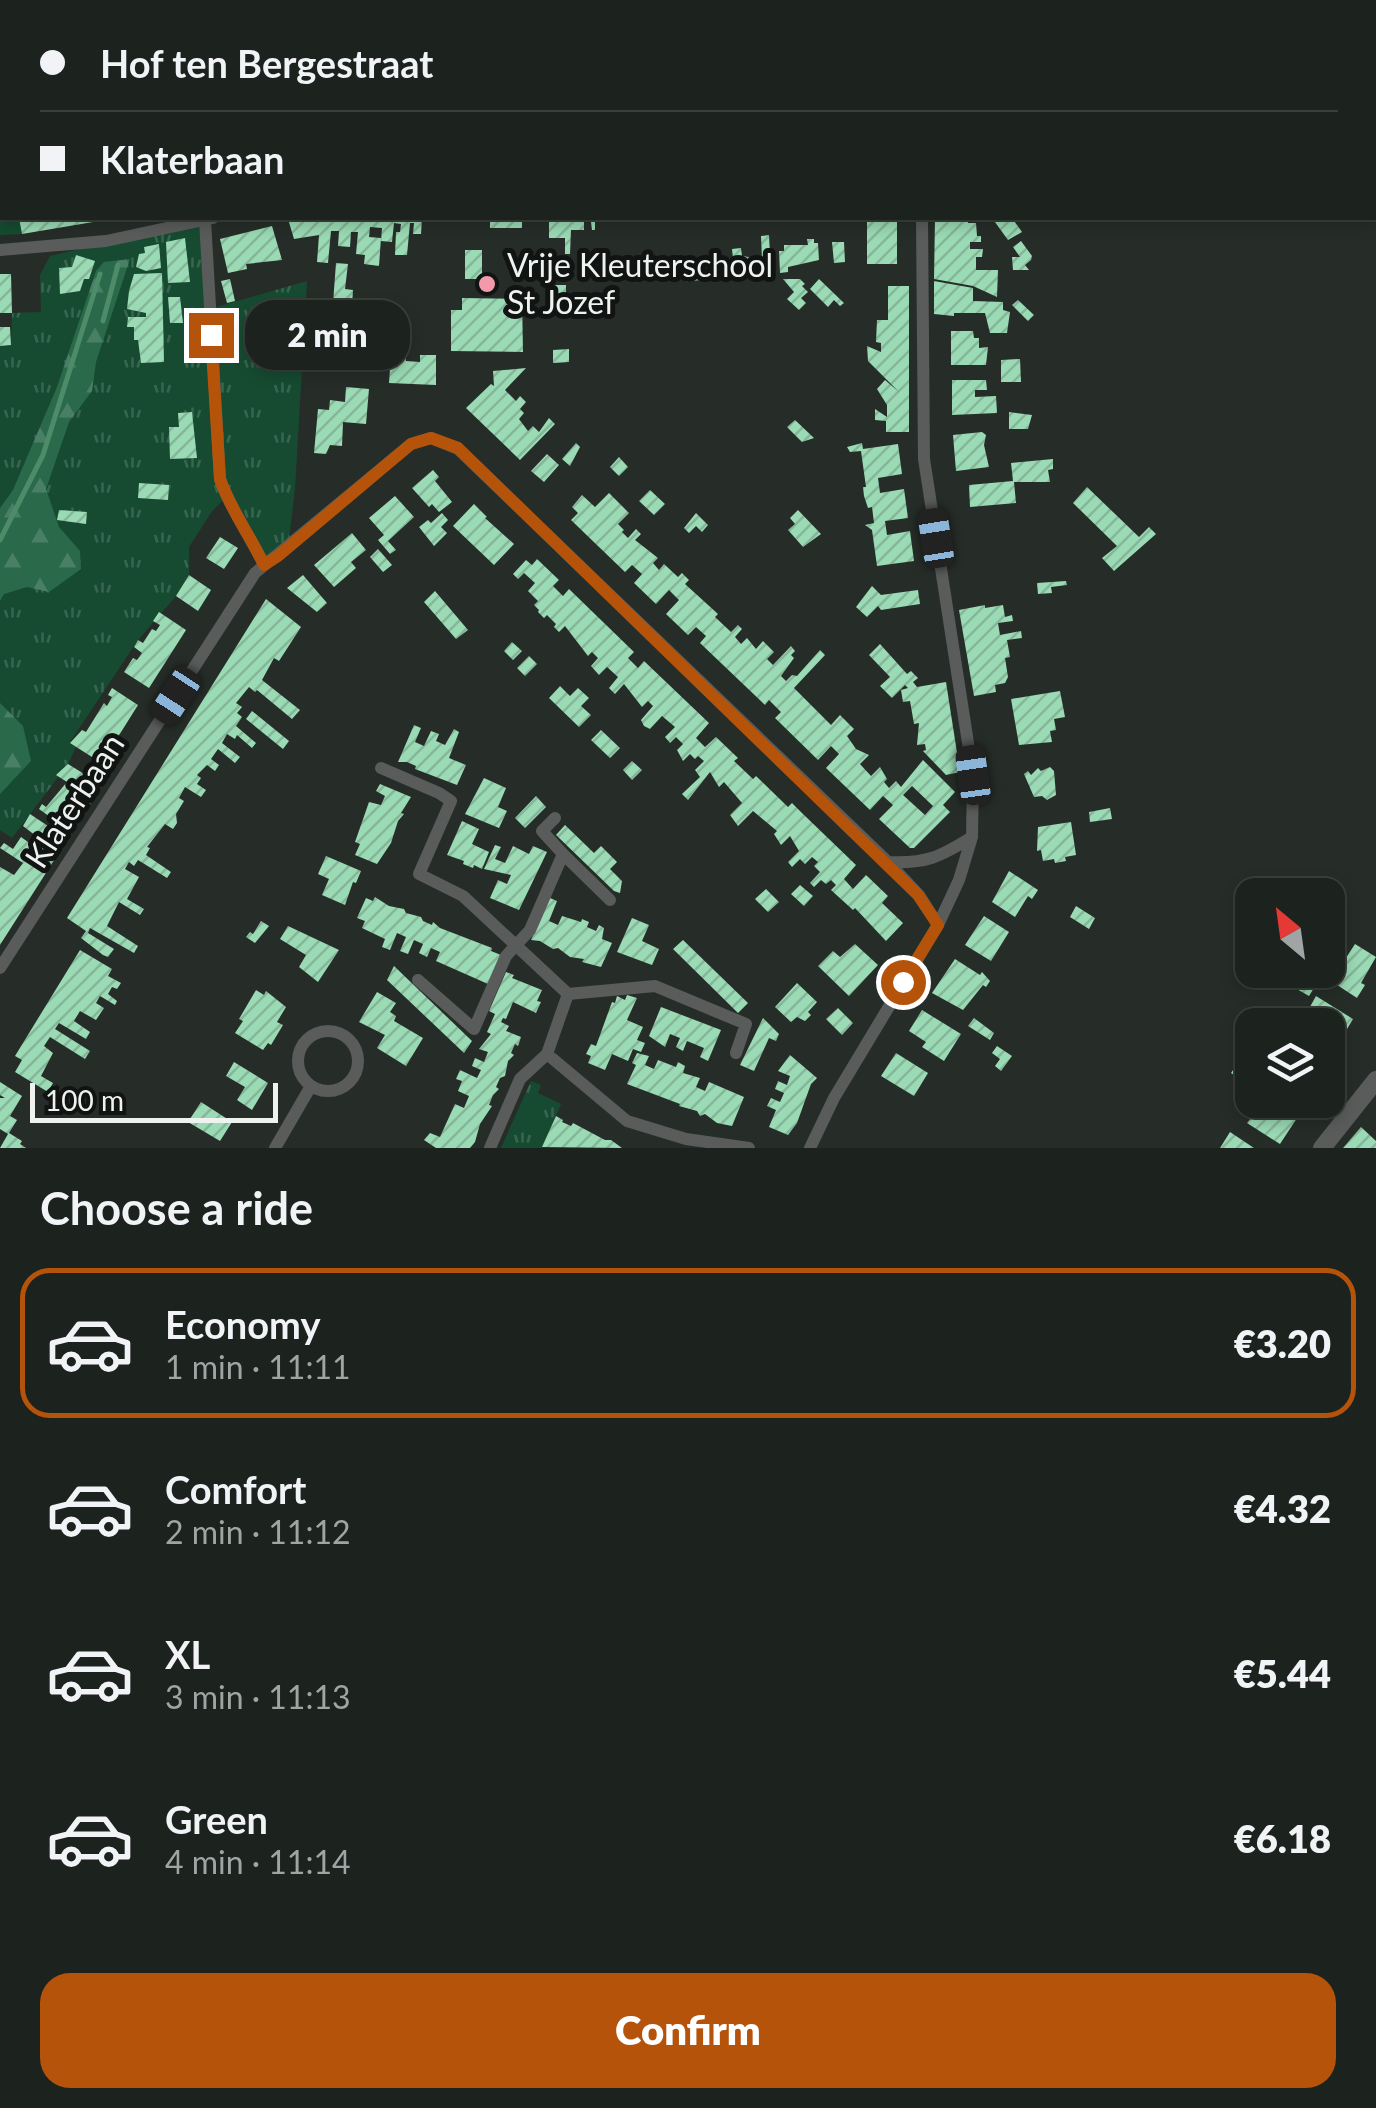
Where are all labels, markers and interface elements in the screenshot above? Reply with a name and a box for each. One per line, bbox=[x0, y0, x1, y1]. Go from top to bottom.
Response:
text: Hof ten Bergestraat bbox=[100, 40, 433, 86]
text: Klaterbaan bbox=[100, 136, 285, 182]
place label: Vrije Kleuterschool St Jozef bbox=[507, 245, 773, 321]
marker: Vrije Kleuterschool St Jozef bbox=[476, 273, 498, 295]
callout: 2 min bbox=[246, 300, 411, 370]
route end bbox=[189, 313, 234, 358]
text: 2 min bbox=[288, 315, 367, 354]
car bbox=[916, 506, 956, 570]
car bbox=[147, 663, 205, 729]
street label: Klaterbaan bbox=[16, 726, 131, 875]
car bbox=[954, 743, 992, 807]
north arrow bbox=[1235, 878, 1345, 988]
map controls bbox=[1235, 878, 1345, 1118]
route start bbox=[881, 960, 926, 1005]
button: layers bbox=[1235, 1008, 1345, 1118]
scale bar bbox=[30, 1078, 278, 1122]
text: 100 m bbox=[45, 1083, 124, 1117]
text: Choose a ride bbox=[40, 1181, 313, 1235]
icon: car bbox=[45, 1298, 135, 1388]
text: Economy bbox=[165, 1301, 320, 1347]
text: €3.20 bbox=[1234, 1320, 1331, 1366]
text: 1 min · 11:11 bbox=[165, 1347, 351, 1386]
icon: car bbox=[45, 1463, 135, 1553]
text: Comfort bbox=[165, 1466, 306, 1512]
text: €4.32 bbox=[1234, 1485, 1331, 1531]
text: 2 min · 11:12 bbox=[165, 1512, 351, 1551]
icon: car bbox=[45, 1628, 135, 1718]
text: XL bbox=[165, 1631, 210, 1677]
text: €5.44 bbox=[1234, 1650, 1331, 1696]
text: 3 min · 11:13 bbox=[165, 1677, 351, 1716]
icon: car bbox=[45, 1793, 135, 1883]
text: Green bbox=[165, 1796, 268, 1842]
text: €6.18 bbox=[1234, 1815, 1331, 1861]
text: 4 min · 11:14 bbox=[165, 1842, 351, 1881]
button: Confirm bbox=[40, 1973, 1336, 2088]

